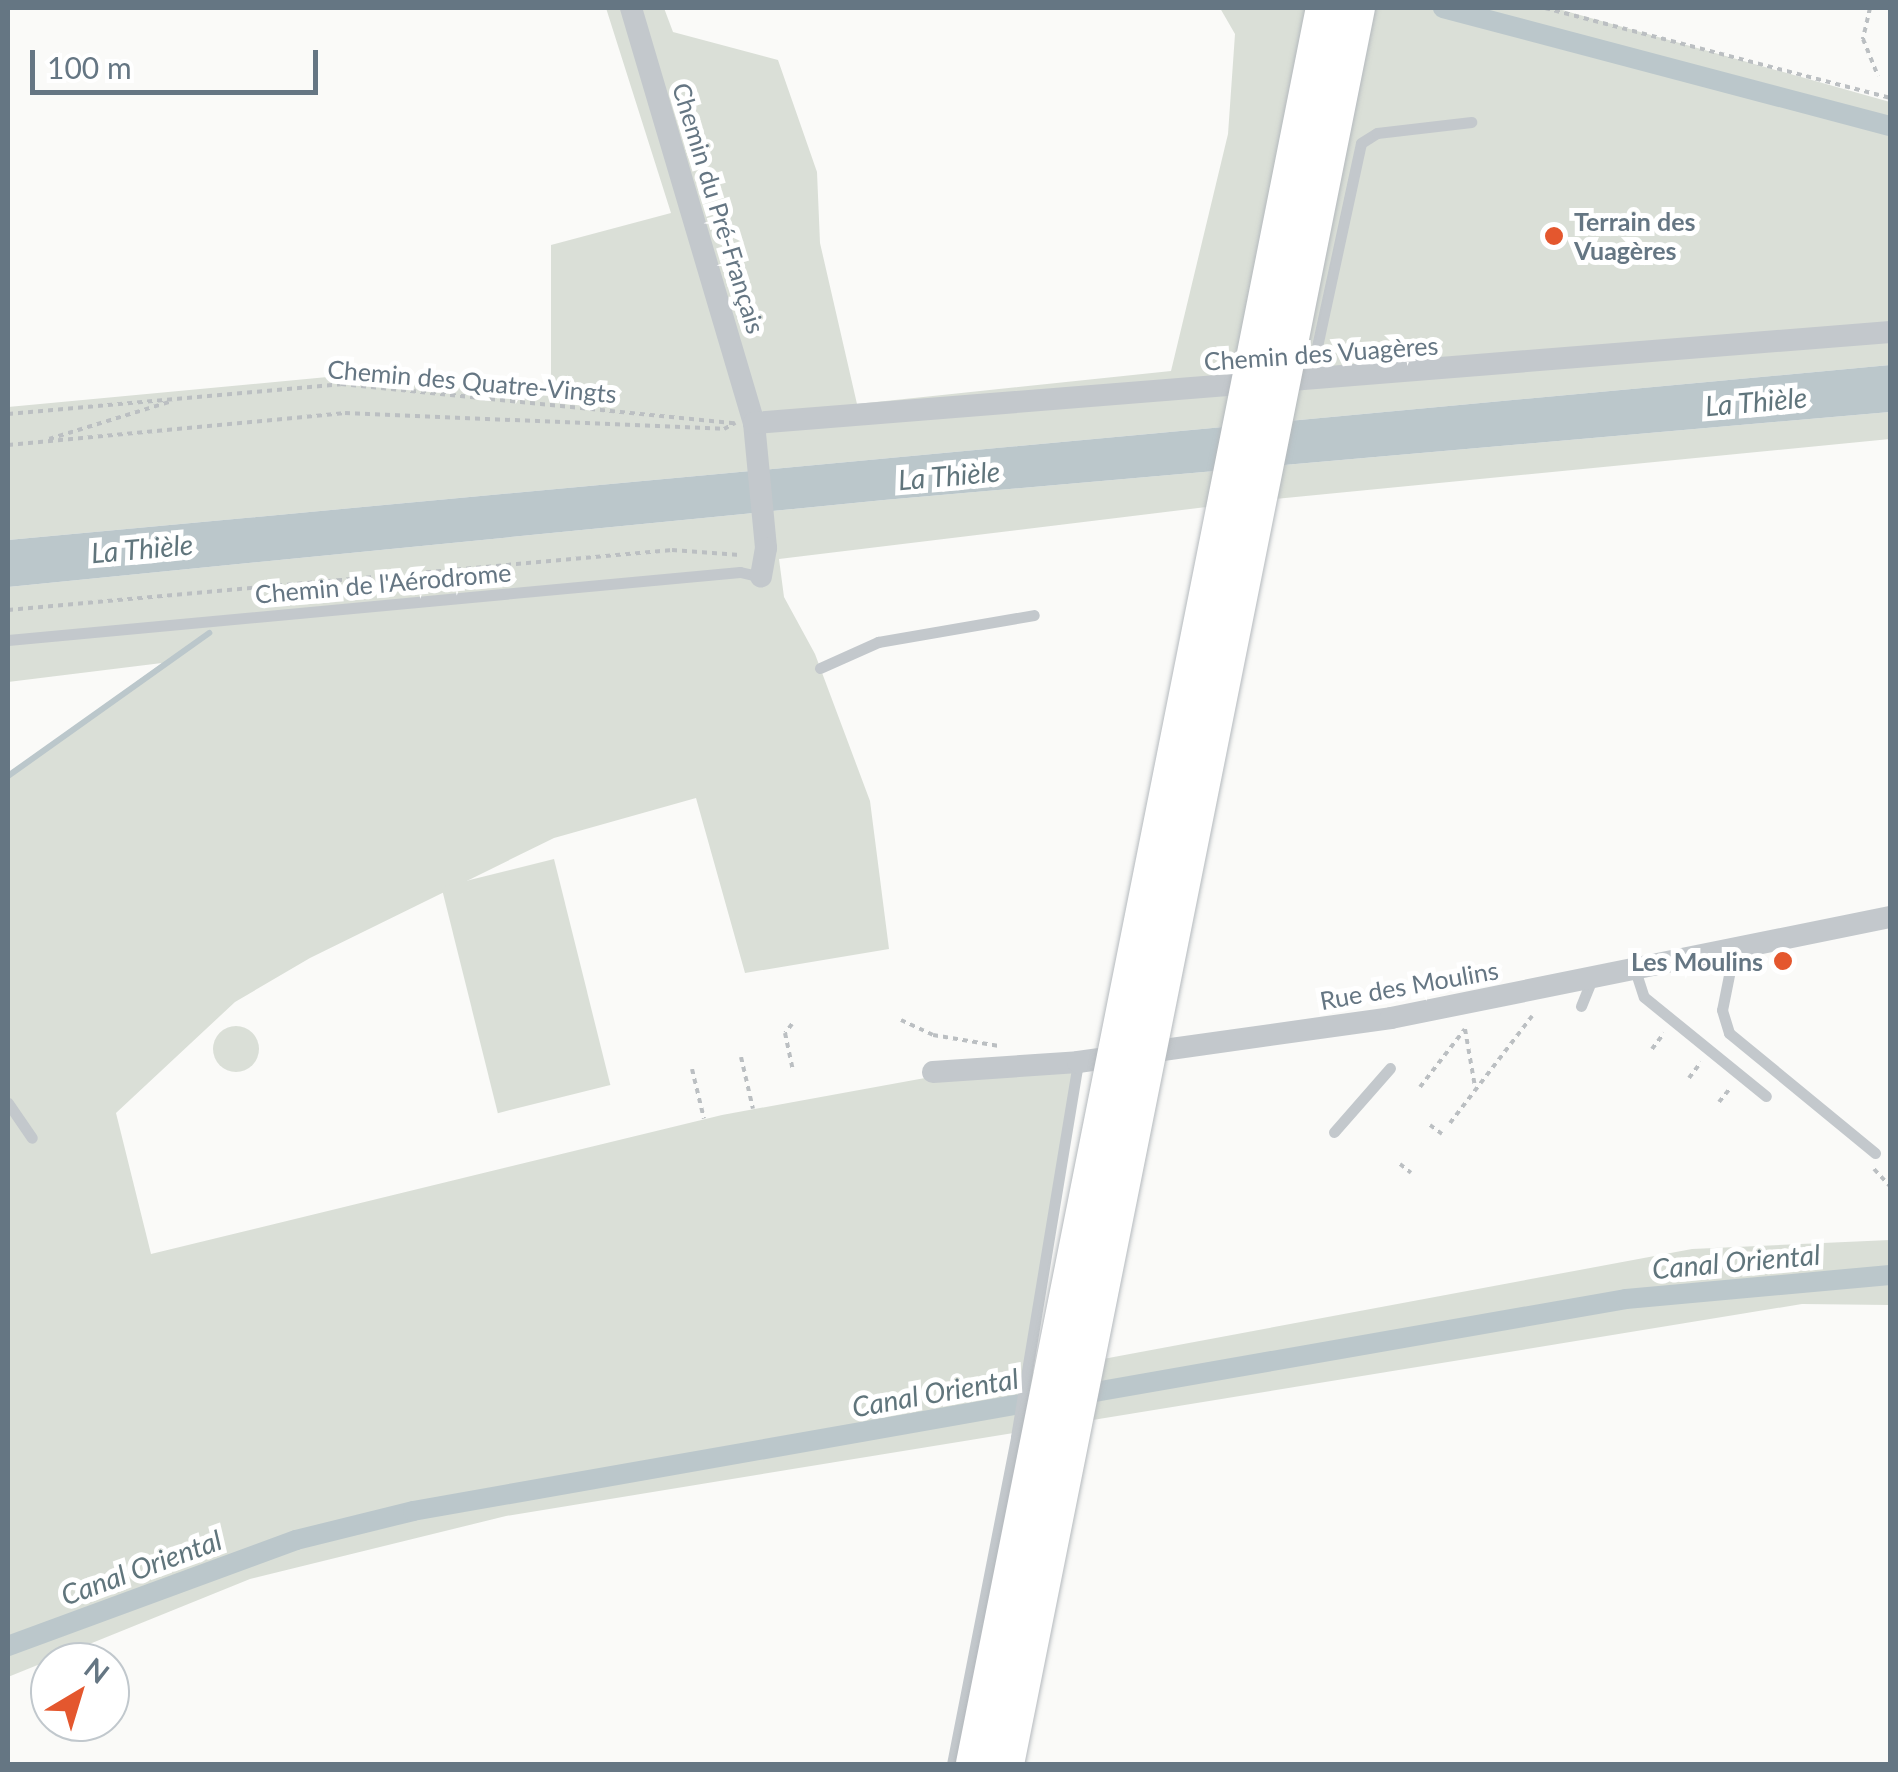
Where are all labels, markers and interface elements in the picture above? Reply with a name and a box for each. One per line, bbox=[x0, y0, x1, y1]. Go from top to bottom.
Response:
scale bar bbox=[35, 30, 322, 92]
text: 100 m bbox=[47, 49, 132, 85]
street label: Chemin du Pré-Français bbox=[667, 79, 771, 337]
place label: Terrain des Vuagères bbox=[1574, 207, 1696, 266]
marker: Terrain des Vuagères bbox=[1543, 225, 1565, 247]
street label: Chemin des Vuagères bbox=[1202, 330, 1440, 376]
street label: Chemin des Quatre-Vingts bbox=[326, 353, 618, 409]
water label: La Thièle bbox=[1703, 380, 1809, 422]
water label: La Thièle bbox=[896, 454, 1002, 496]
water label: La Thièle bbox=[89, 527, 195, 569]
street label: Chemin de l'Aérodrome bbox=[254, 557, 512, 609]
place label: Les Moulins bbox=[1631, 946, 1763, 976]
marker: Les Moulins bbox=[1772, 950, 1794, 972]
street label: Rue des Moulins bbox=[1317, 955, 1501, 1015]
water label: Canal Oriental bbox=[1651, 1237, 1821, 1285]
water label: Canal Oriental bbox=[849, 1361, 1021, 1423]
water label: Canal Oriental bbox=[56, 1522, 226, 1612]
north arrow bbox=[30, 1642, 130, 1742]
text: N bbox=[78, 1650, 116, 1690]

